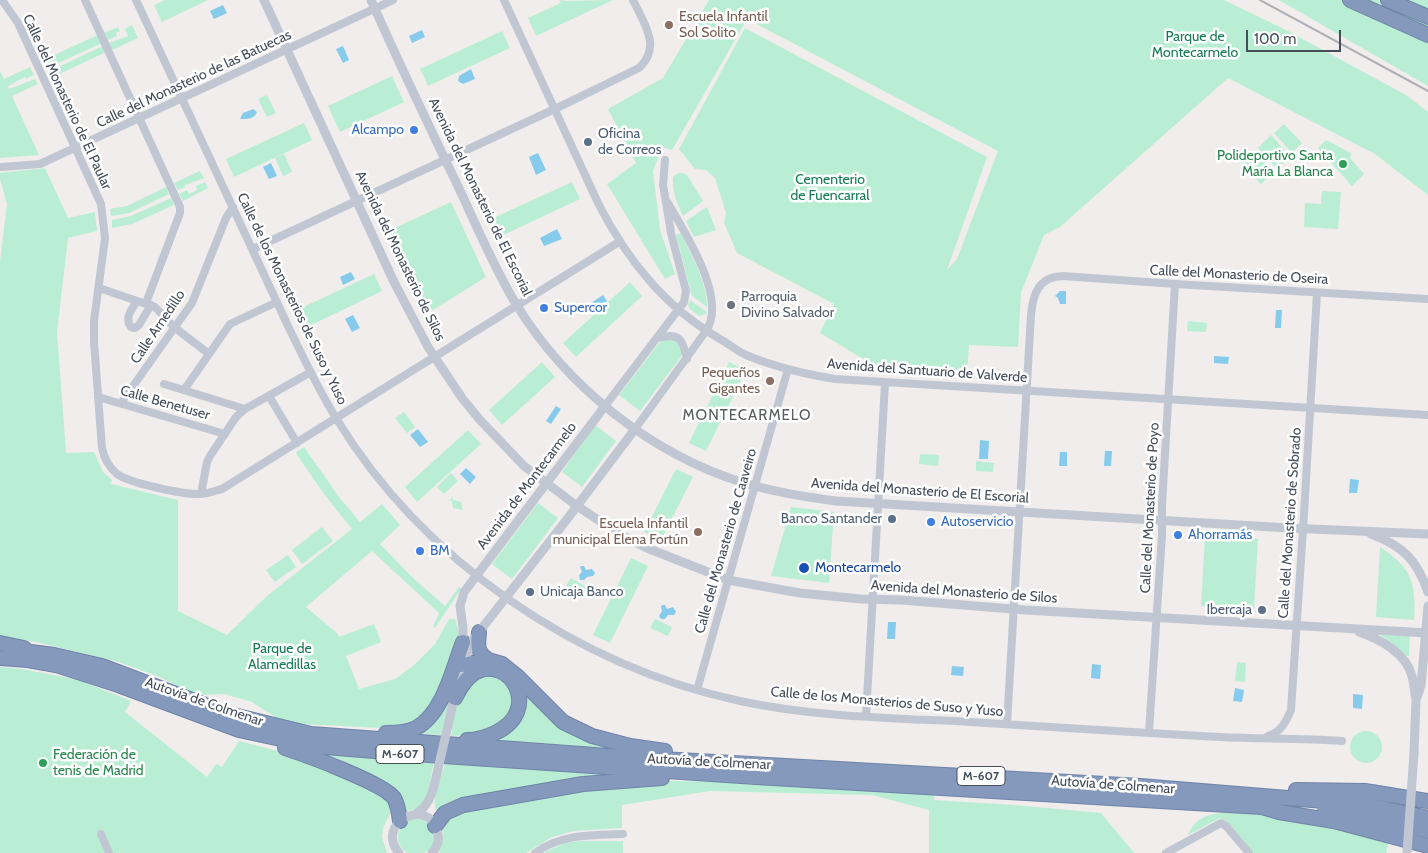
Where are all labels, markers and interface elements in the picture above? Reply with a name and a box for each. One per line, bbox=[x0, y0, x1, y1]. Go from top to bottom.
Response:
place label: Escuela Infantil Sol Solito bbox=[679, 9, 768, 41]
street label: Calle del Monasterio de El Paular bbox=[19, 12, 115, 192]
marker: Escuela Infantil Sol Solito bbox=[663, 19, 675, 31]
scale bar bbox=[1248, 20, 1343, 52]
street label: Calle del Monasterio de las Batuecas bbox=[94, 26, 294, 132]
park label: Parque de Montecarmelo bbox=[1152, 29, 1238, 62]
text: 100 m bbox=[1254, 30, 1296, 48]
street label: Avenida del Monasterio de El Escorial bbox=[425, 95, 535, 299]
place label: Alcampo bbox=[351, 122, 404, 138]
marker: Alcampo bbox=[408, 124, 420, 136]
place label: Oficina de Correos bbox=[598, 126, 662, 158]
marker: Oficina de Correos bbox=[582, 136, 594, 148]
place label: Polideportivo Santa María La Blanca bbox=[1217, 148, 1333, 180]
marker: Polideportivo Santa María La Blanca bbox=[1337, 158, 1349, 170]
street label: Avenida del Monasterio de Silos bbox=[351, 168, 449, 344]
park label: Cementerio de Fuencarral bbox=[790, 172, 870, 204]
street label: Calle de los Monasterios de Suso y Yuso bbox=[233, 190, 351, 408]
street label: Calle del Monasterio de Oseira bbox=[1149, 262, 1329, 288]
street label: Calle Arnedillo bbox=[127, 287, 189, 367]
place label: Parroquia Divino Salvador bbox=[741, 289, 834, 322]
marker: Parroquia Divino Salvador bbox=[725, 299, 737, 311]
place label: Supercor bbox=[554, 300, 607, 316]
marker: Supercor bbox=[538, 302, 550, 314]
street label: Avenida del Santuario de Valverde bbox=[826, 356, 1028, 386]
place label: Pequeños Gigantes bbox=[701, 365, 760, 398]
marker: Pequeños Gigantes bbox=[764, 375, 776, 387]
street label: Calle Benetuser bbox=[118, 382, 212, 424]
district label: MONTECARMELO bbox=[681, 407, 813, 425]
street label: Avenida de Montecarmelo bbox=[474, 419, 580, 553]
street label: Calle del Monasterio de Poyo bbox=[1137, 422, 1163, 594]
street label: Calle del Monasterio de Sobrado bbox=[1275, 427, 1305, 619]
street label: Calle del Monasterio de Caaveiro bbox=[692, 447, 760, 635]
street label: Avenida del Monasterio de El Escorial bbox=[811, 475, 1029, 507]
place label: Banco Santander bbox=[781, 511, 882, 527]
marker: Banco Santander bbox=[886, 513, 898, 525]
place label: Autoservicio bbox=[941, 514, 1013, 530]
place label: Escuela Infantil municipal Elena Fortún bbox=[553, 516, 688, 548]
marker: Autoservicio bbox=[925, 516, 937, 528]
marker: Escuela Infantil municipal Elena Fortún bbox=[692, 526, 704, 538]
place label: Ahorramás bbox=[1188, 527, 1252, 543]
marker: Ahorramás bbox=[1172, 529, 1184, 541]
place label: BM bbox=[430, 543, 450, 559]
marker: BM bbox=[414, 545, 426, 557]
place label: Montecarmelo bbox=[815, 560, 901, 576]
marker: Montecarmelo bbox=[797, 561, 811, 575]
street label: Avenida del Monasterio de Silos bbox=[870, 577, 1058, 607]
place label: Unicaja Banco bbox=[540, 584, 623, 600]
marker: Unicaja Banco bbox=[524, 586, 536, 598]
place label: Ibercaja bbox=[1207, 602, 1252, 618]
marker: Ibercaja bbox=[1256, 604, 1268, 616]
park label: Parque de Alamedillas bbox=[248, 641, 316, 674]
street label: Autovía de Colmenar bbox=[143, 674, 265, 730]
street label: Calle de los Monasterios de Suso y Yuso bbox=[770, 683, 1004, 721]
road number: M-607 bbox=[376, 744, 424, 764]
place label: Federación de tenis de Madrid bbox=[53, 747, 144, 780]
street label: Autovía de Colmenar bbox=[647, 750, 771, 774]
marker: Federación de tenis de Madrid bbox=[37, 757, 49, 769]
road number: M-607 bbox=[957, 766, 1005, 786]
street label: Autovía de Colmenar bbox=[1051, 772, 1175, 798]

